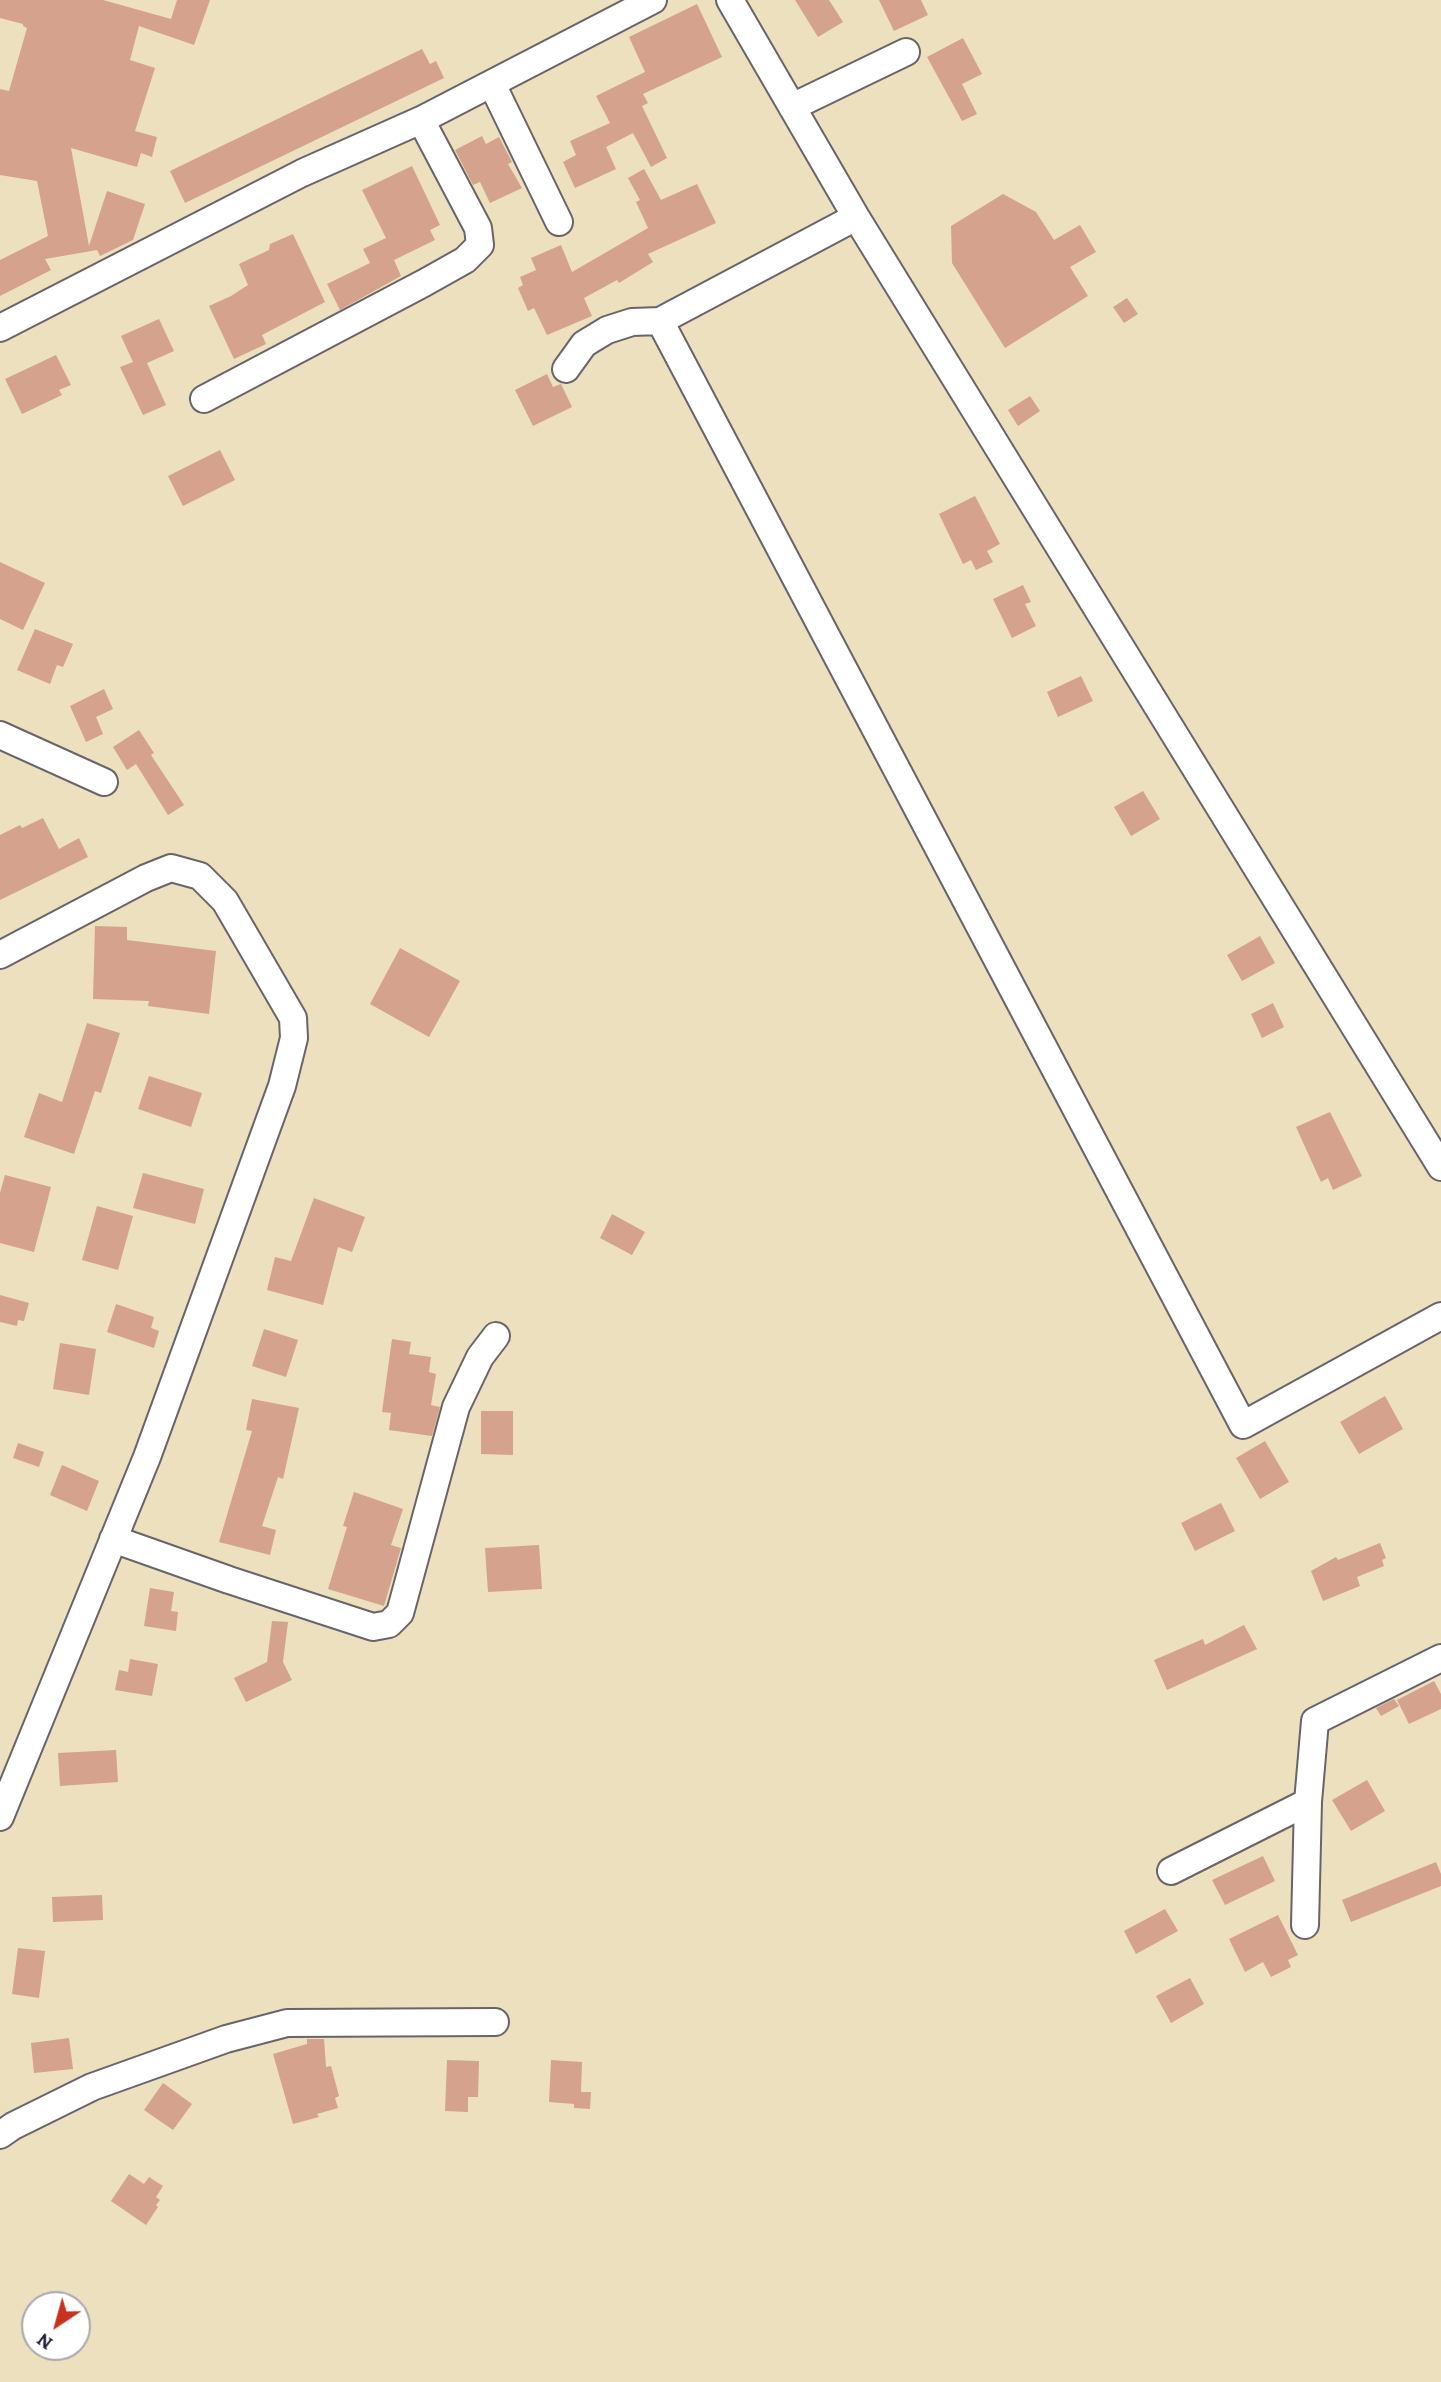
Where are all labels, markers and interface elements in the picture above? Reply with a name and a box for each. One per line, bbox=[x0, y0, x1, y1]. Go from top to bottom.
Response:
north arrow bbox=[21, 2291, 91, 2361]
text: N bbox=[32, 2327, 58, 2356]

